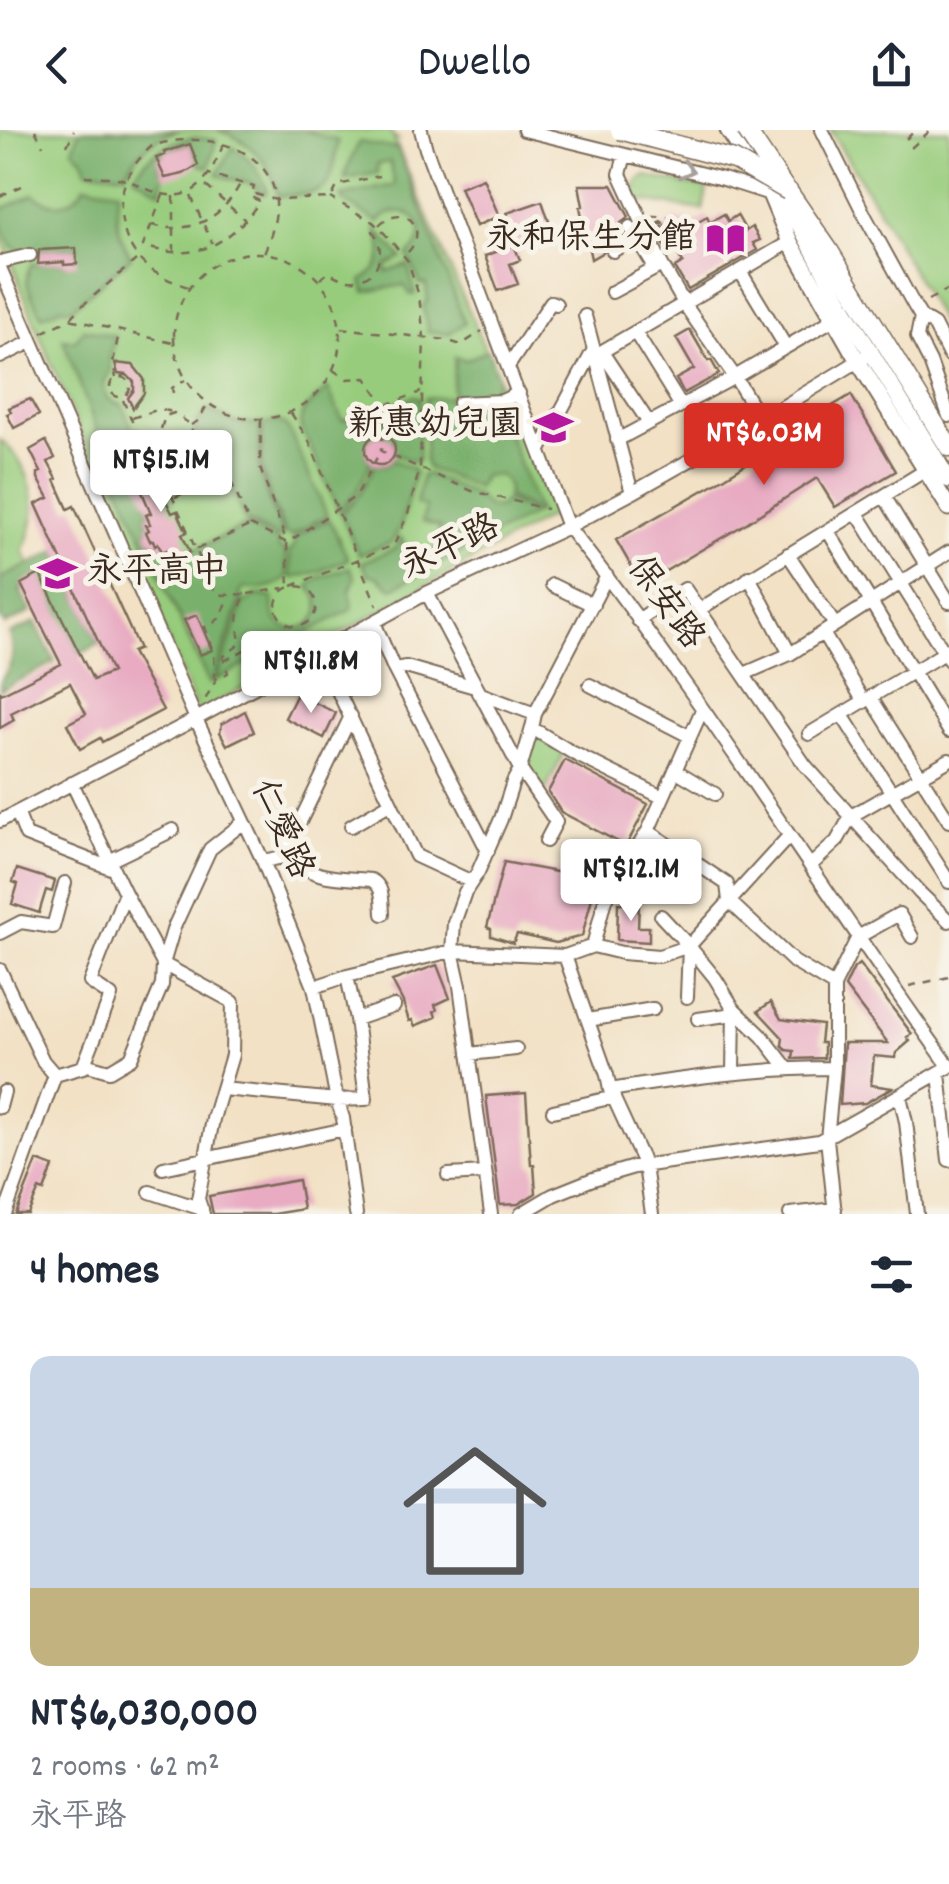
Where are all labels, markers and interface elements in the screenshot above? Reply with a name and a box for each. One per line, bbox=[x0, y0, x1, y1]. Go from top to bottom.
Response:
text: Dwello bbox=[418, 33, 531, 97]
icon: back bbox=[30, 38, 85, 93]
icon: share bbox=[864, 38, 919, 93]
one-way arrow bbox=[678, 158, 695, 179]
place label: 永和保生分館 bbox=[486, 215, 696, 265]
library icon: 永和保生分館 bbox=[705, 219, 747, 261]
place label: 新惠幼兒園 bbox=[348, 402, 523, 452]
pin: NT$6.03M bbox=[661, 403, 867, 488]
school or university icon: 新惠幼兒園 bbox=[532, 406, 574, 448]
text: NT$6.03M bbox=[706, 412, 822, 458]
pin: NT$15.1M bbox=[58, 430, 264, 515]
text: NT$15.1M bbox=[112, 439, 210, 485]
street label: 永平路 bbox=[393, 504, 509, 594]
street label: 保安路 bbox=[613, 547, 715, 661]
place label: 永平高中 bbox=[87, 549, 227, 599]
school or university icon: 永平高中 bbox=[36, 553, 78, 595]
pin: NT$11.8M bbox=[208, 631, 414, 716]
text: NT$11.8M bbox=[263, 640, 359, 686]
street label: 仁愛路 bbox=[236, 772, 324, 888]
pin: NT$12.1M bbox=[528, 839, 734, 924]
text: NT$12.1M bbox=[583, 848, 679, 894]
text: 4 homes bbox=[30, 1244, 160, 1304]
icon: filters bbox=[864, 1247, 919, 1302]
icon: home bbox=[385, 1421, 565, 1601]
text: NT$6,030,000 bbox=[30, 1686, 258, 1746]
text: 2 rooms · 62 m² bbox=[30, 1746, 220, 1792]
text: 永平路 bbox=[30, 1796, 126, 1842]

